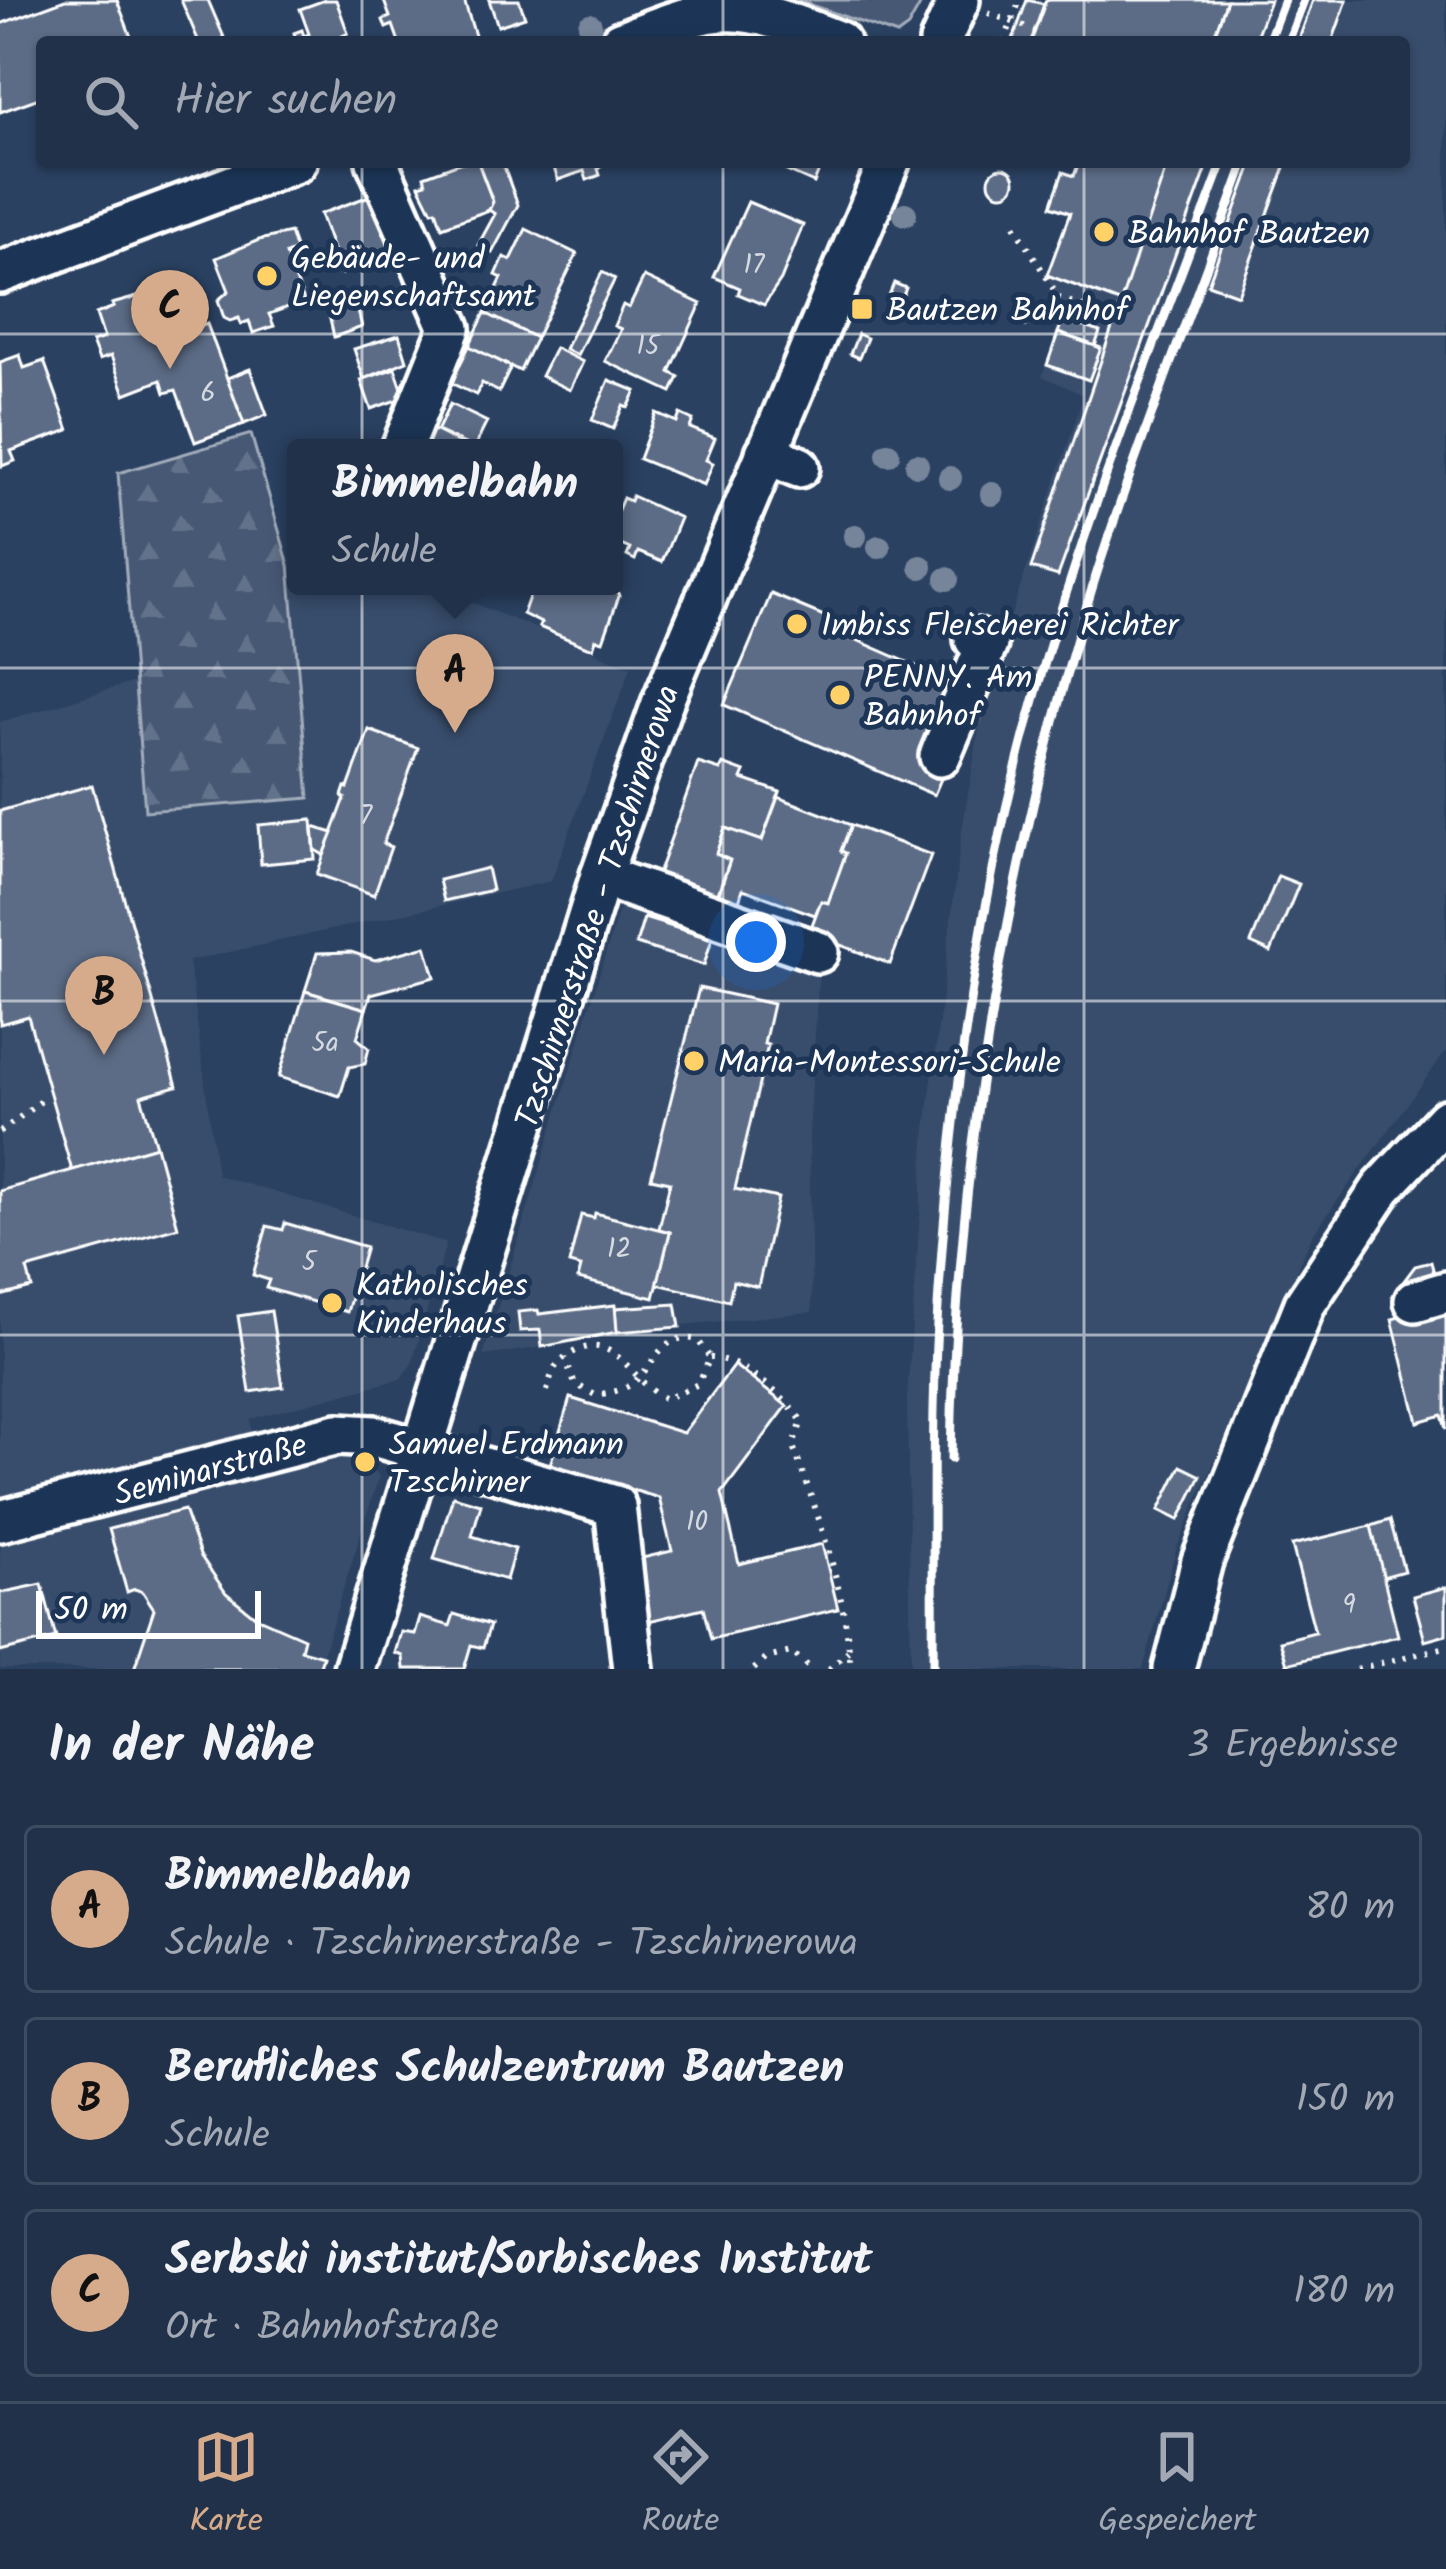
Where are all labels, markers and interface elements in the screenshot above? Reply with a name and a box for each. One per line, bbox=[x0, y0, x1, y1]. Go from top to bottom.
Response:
search box bbox=[36, 36, 1410, 168]
text: Hier suchen bbox=[174, 66, 397, 138]
icon: search bbox=[78, 69, 144, 135]
place label: Bahnhof Bautzen bbox=[1128, 209, 1370, 262]
marker: Bahnhof Bautzen bbox=[1091, 219, 1117, 245]
place label: Gebäude- und Liegenschaftsamt bbox=[291, 234, 537, 325]
house number: 17 bbox=[744, 244, 766, 287]
marker: Gebäude- und Liegenschaftsamt bbox=[254, 263, 280, 289]
pin: C bbox=[131, 270, 209, 369]
place label: Bautzen Bahnhof bbox=[886, 286, 1132, 339]
marker: Bautzen Bahnhof bbox=[849, 296, 875, 322]
house number: 15 bbox=[637, 325, 661, 368]
house number: 6 bbox=[200, 372, 216, 415]
popup bbox=[287, 439, 623, 595]
text: Bimmelbahn bbox=[332, 450, 578, 522]
text: Schule bbox=[332, 522, 437, 584]
place label: Imbiss Fleischerei Richter bbox=[821, 601, 1180, 654]
marker: Imbiss Fleischerei Richter bbox=[784, 611, 810, 637]
pin: A bbox=[416, 634, 494, 733]
place label: PENNY. Am Bahnhof bbox=[864, 653, 1032, 744]
street label: Tzschirnerstraße - Tzschirnerowa bbox=[503, 679, 696, 1135]
marker: PENNY. Am Bahnhof bbox=[827, 682, 853, 708]
house number: 7 bbox=[360, 795, 374, 838]
your location bbox=[726, 912, 786, 972]
pin: B bbox=[65, 956, 143, 1055]
house number: 5a bbox=[311, 1022, 339, 1065]
place label: Maria-Montessori-Schule bbox=[718, 1038, 1061, 1091]
marker: Maria-Montessori-Schule bbox=[681, 1048, 707, 1074]
house number: 12 bbox=[607, 1228, 631, 1271]
house number: 5 bbox=[302, 1241, 318, 1284]
place label: Katholisches Kinderhaus bbox=[356, 1261, 528, 1352]
marker: Katholisches Kinderhaus bbox=[319, 1290, 345, 1316]
street label: Seminarstraße bbox=[108, 1420, 313, 1523]
place label: Samuel Erdmann Tzschirner bbox=[389, 1420, 624, 1511]
marker: Samuel Erdmann Tzschirner bbox=[352, 1449, 378, 1475]
house number: 10 bbox=[686, 1501, 708, 1544]
house number: 9 bbox=[1342, 1584, 1356, 1627]
scale bar bbox=[36, 1585, 261, 1638]
text: 50 m bbox=[54, 1585, 128, 1638]
text: In der Nähe bbox=[48, 1707, 314, 1788]
text: 3 Ergebnisse bbox=[1187, 1716, 1398, 1778]
text: Bimmelbahn bbox=[165, 1842, 411, 1914]
text: A bbox=[78, 1878, 102, 1940]
text: 80 m bbox=[1305, 1878, 1395, 1940]
text: Schule · Tzschirnerstraße - Tzschirnerowa bbox=[165, 1914, 858, 1976]
text: Berufliches Schulzentrum Bautzen bbox=[165, 2034, 845, 2106]
text: B bbox=[78, 2070, 102, 2132]
text: 150 m bbox=[1296, 2070, 1395, 2132]
text: Schule bbox=[165, 2106, 270, 2168]
text: Serbski institut/Sorbisches Institut bbox=[165, 2226, 872, 2298]
text: C bbox=[78, 2262, 102, 2324]
text: 180 m bbox=[1293, 2262, 1395, 2324]
text: Ort · Bahnhofstraße bbox=[165, 2298, 499, 2360]
tab: Karte bbox=[189, 2424, 263, 2549]
tab: Route bbox=[642, 2424, 719, 2549]
tab: Gespeichert bbox=[1098, 2424, 1257, 2549]

